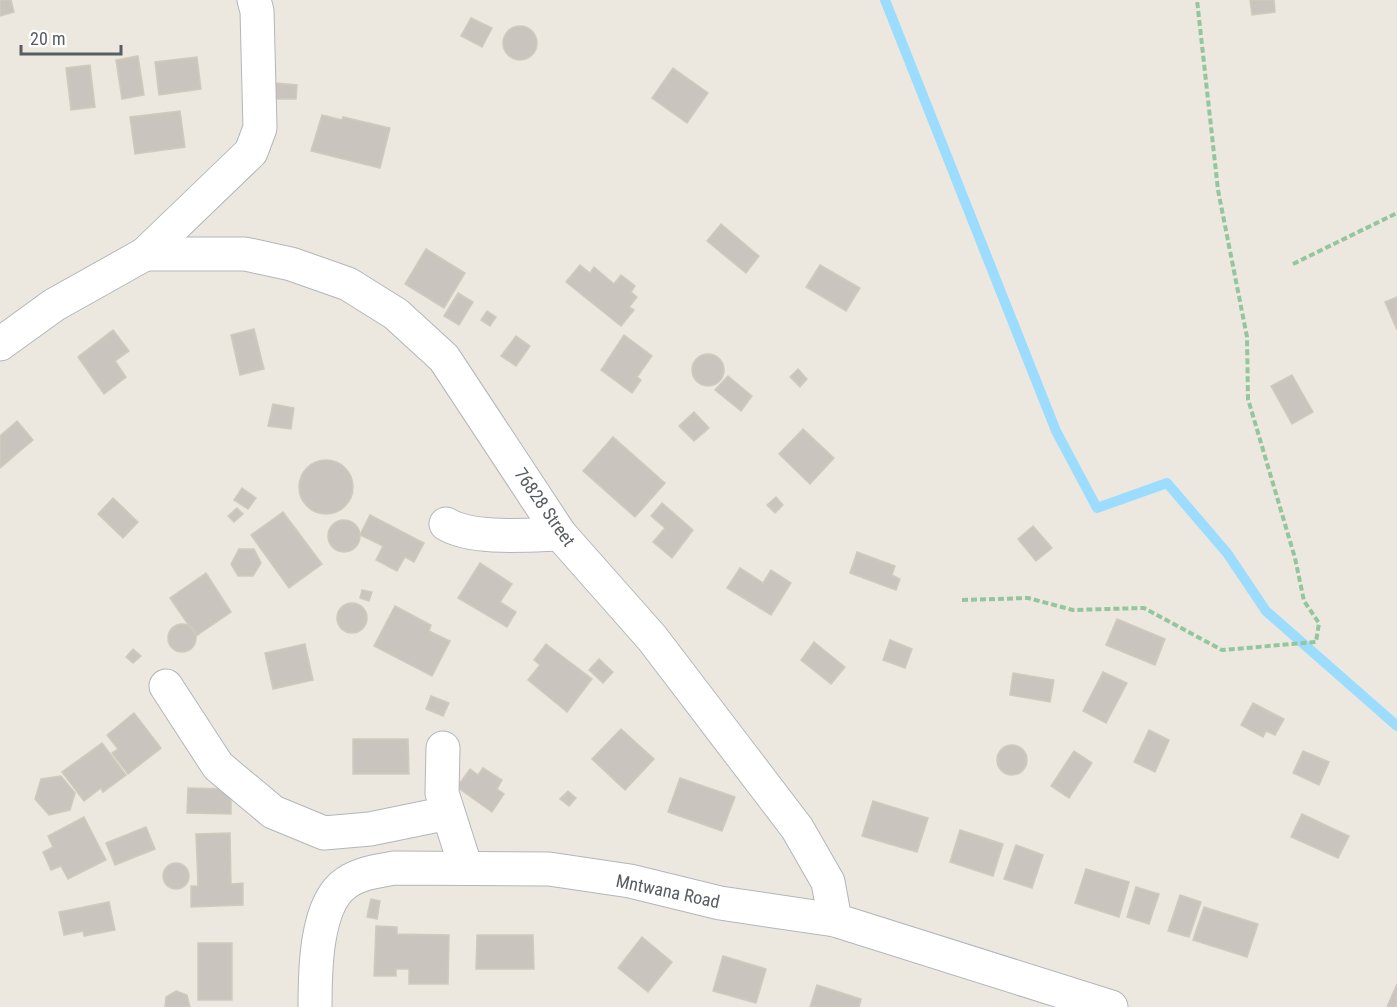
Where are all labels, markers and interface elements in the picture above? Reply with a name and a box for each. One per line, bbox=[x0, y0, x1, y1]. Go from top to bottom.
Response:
scale bar bbox=[21, 18, 122, 56]
text: 20 m bbox=[30, 28, 65, 49]
street label: 76828 Street bbox=[510, 464, 580, 550]
street label: Mntwana Road bbox=[614, 870, 722, 912]

